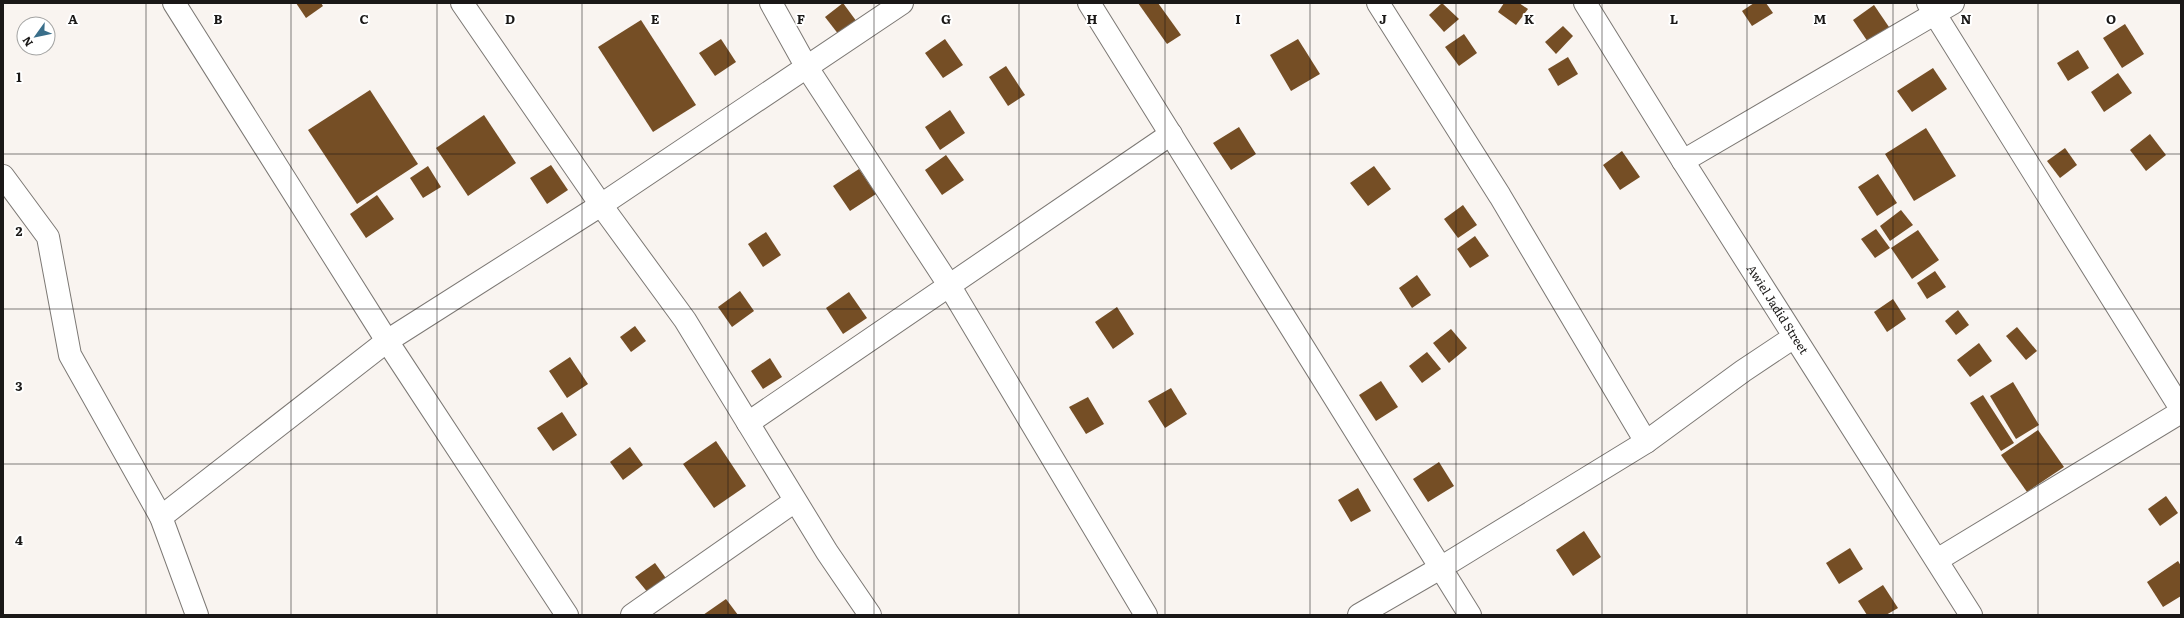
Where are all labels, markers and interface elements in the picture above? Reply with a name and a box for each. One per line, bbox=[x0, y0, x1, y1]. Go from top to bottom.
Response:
text: A bbox=[68, 9, 78, 28]
text: B bbox=[214, 9, 223, 28]
text: C bbox=[359, 9, 369, 28]
text: D bbox=[505, 9, 515, 28]
text: E bbox=[651, 9, 660, 28]
text: F bbox=[797, 9, 805, 28]
text: G bbox=[941, 9, 951, 28]
text: H bbox=[1087, 9, 1098, 28]
text: I bbox=[1235, 9, 1241, 28]
text: J bbox=[1379, 9, 1387, 28]
text: K bbox=[1524, 9, 1535, 28]
text: L bbox=[1670, 9, 1678, 28]
text: M bbox=[1814, 9, 1827, 28]
text: N bbox=[1961, 9, 1972, 28]
text: O bbox=[2106, 9, 2116, 28]
north arrow bbox=[16, 16, 56, 56]
text: N bbox=[18, 34, 36, 50]
text: 1 bbox=[16, 67, 22, 86]
text: 2 bbox=[16, 221, 23, 240]
street label: Awiel Jadid Street bbox=[1743, 261, 1813, 358]
text: 3 bbox=[15, 376, 23, 395]
text: 4 bbox=[15, 530, 23, 549]

